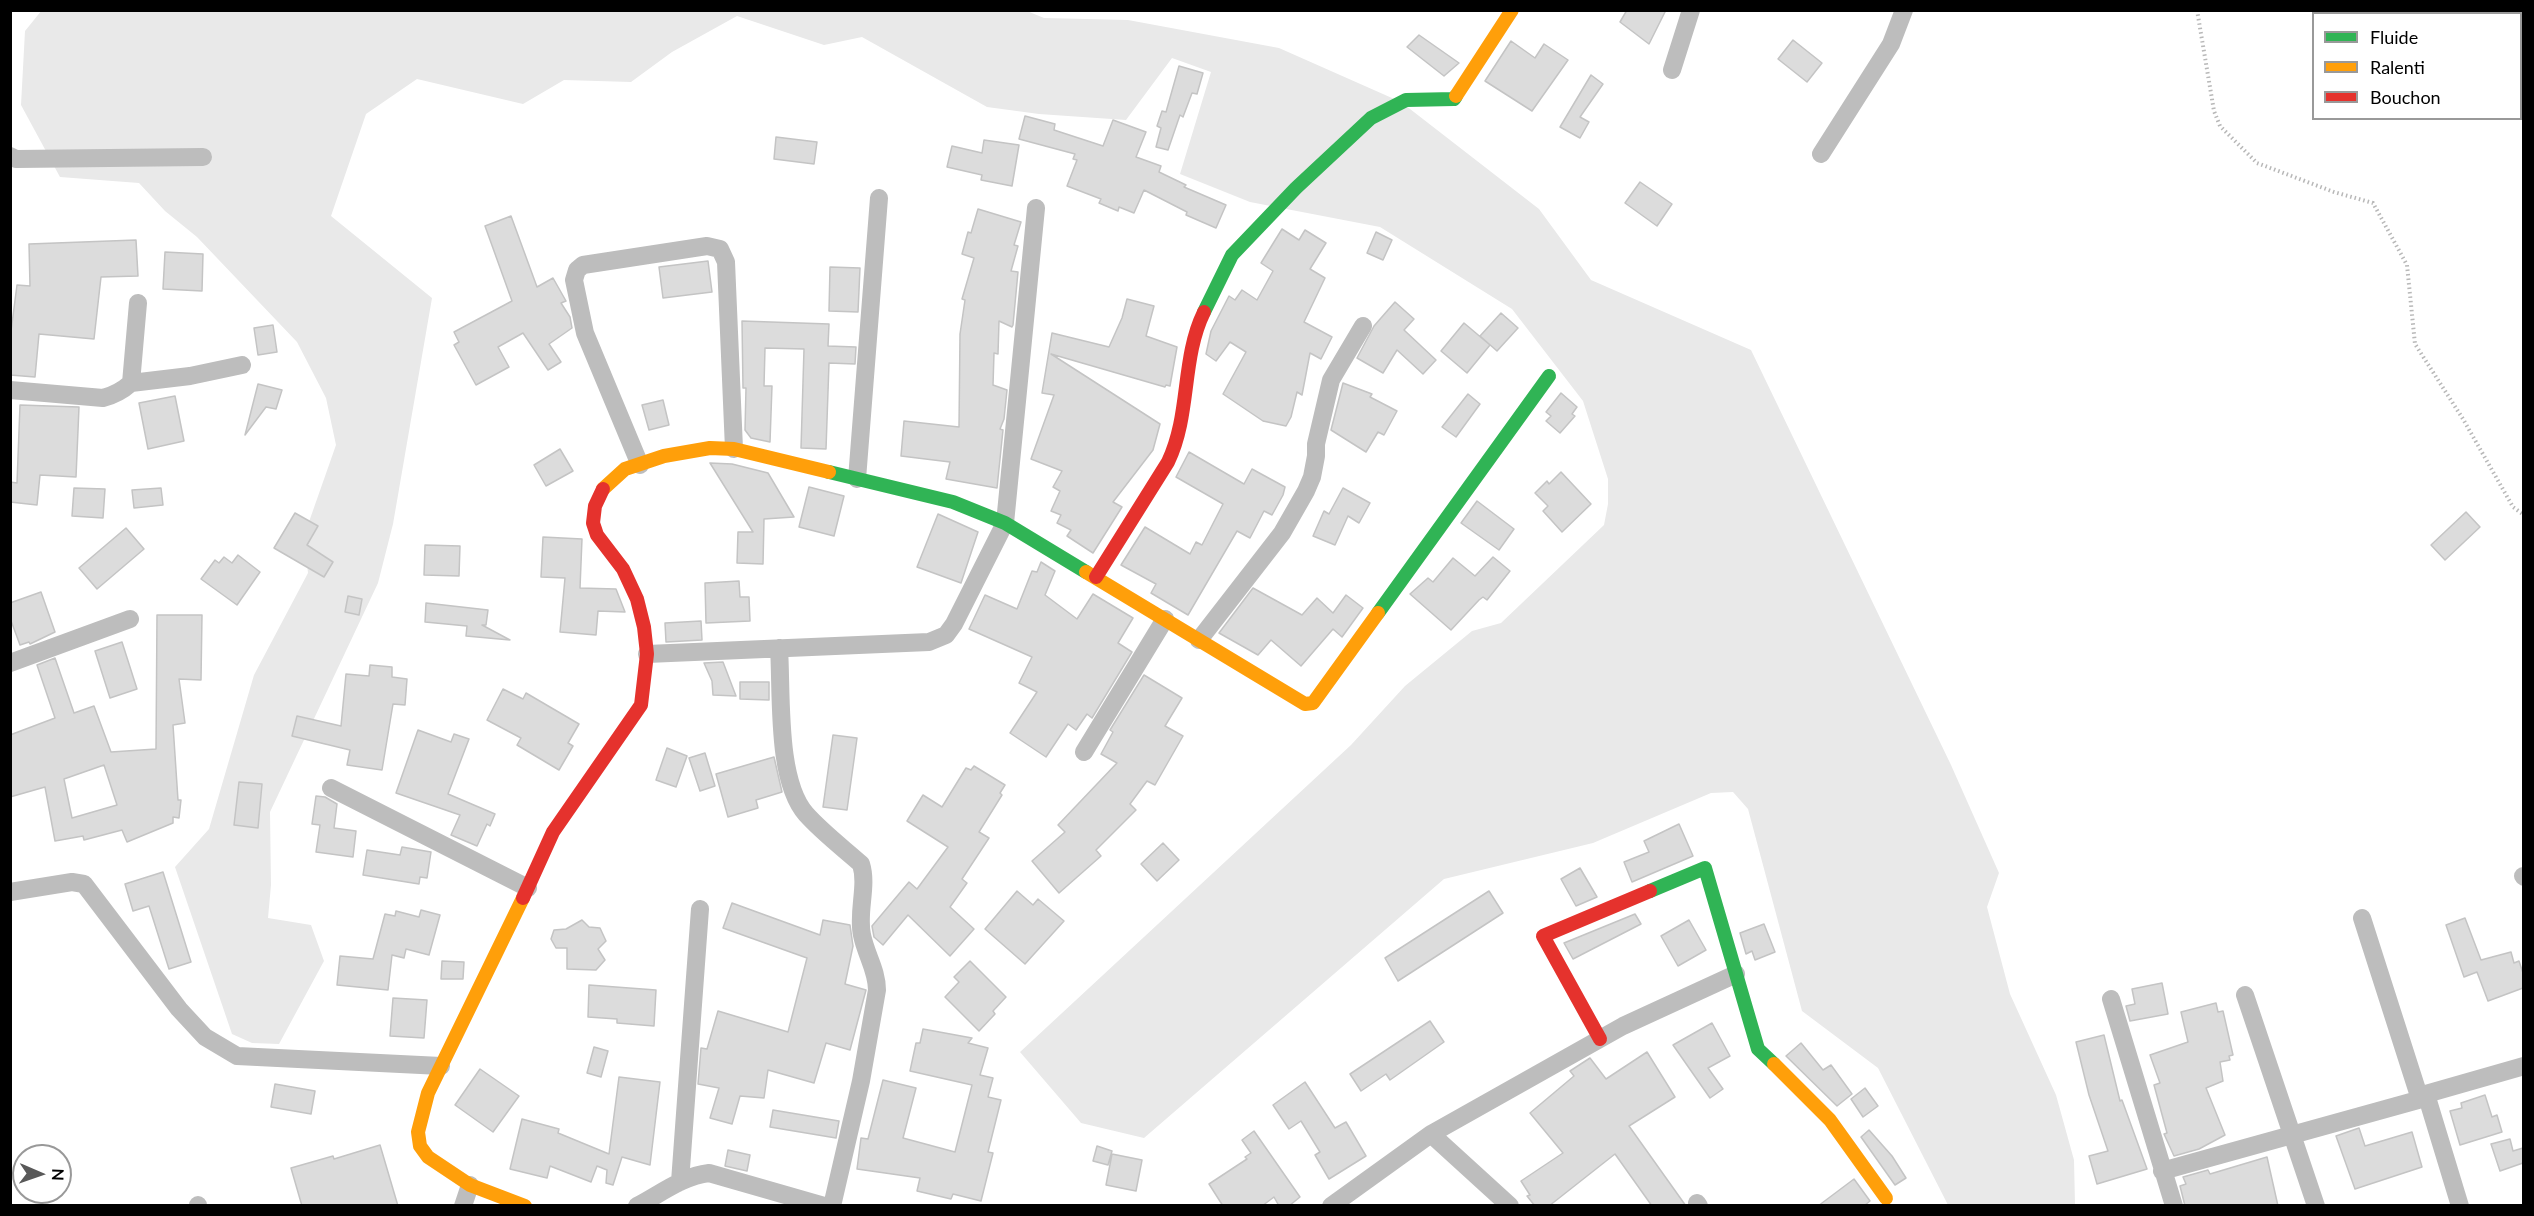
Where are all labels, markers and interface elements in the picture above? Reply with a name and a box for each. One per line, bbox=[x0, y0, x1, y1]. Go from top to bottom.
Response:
legend bbox=[2312, 12, 2522, 120]
text: Fluide bbox=[2370, 26, 2418, 48]
text: Ralenti bbox=[2370, 56, 2425, 78]
text: Bouchon bbox=[2370, 86, 2441, 108]
north arrow bbox=[12, 1144, 72, 1204]
text: N bbox=[49, 1168, 68, 1181]

